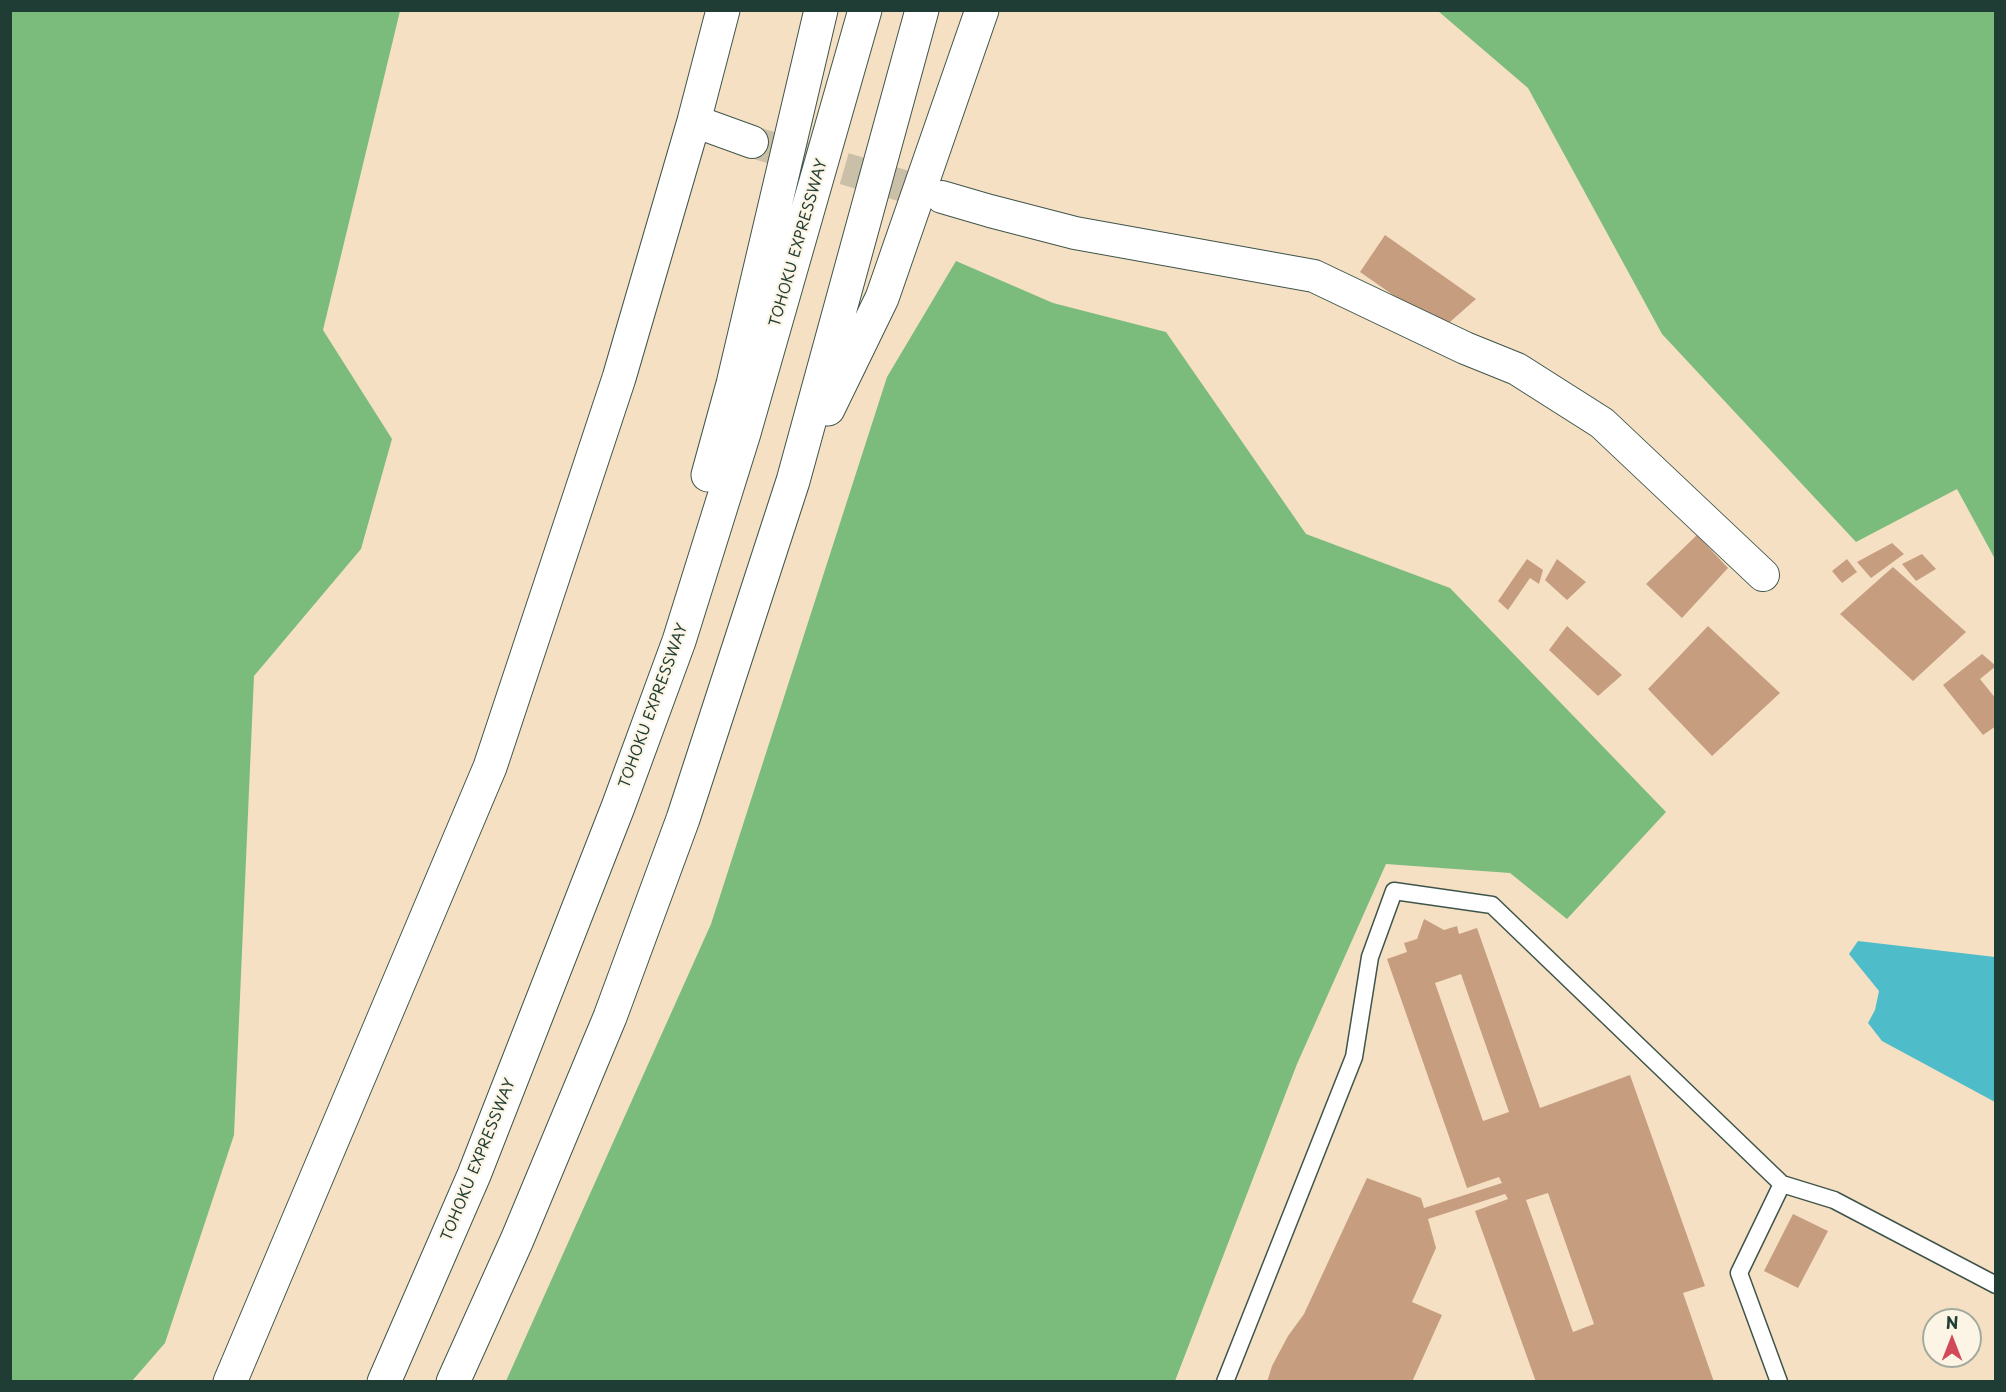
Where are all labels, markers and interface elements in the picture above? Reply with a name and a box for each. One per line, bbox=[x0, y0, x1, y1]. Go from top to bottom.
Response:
street label: TOHOKU EXPRESSWAY bbox=[766, 157, 832, 329]
street label: TOHOKU EXPRESSWAY bbox=[616, 621, 692, 791]
street label: TOHOKU EXPRESSWAY bbox=[438, 1076, 520, 1244]
north arrow bbox=[1922, 1308, 1982, 1368]
text: N bbox=[1946, 1310, 1958, 1334]

